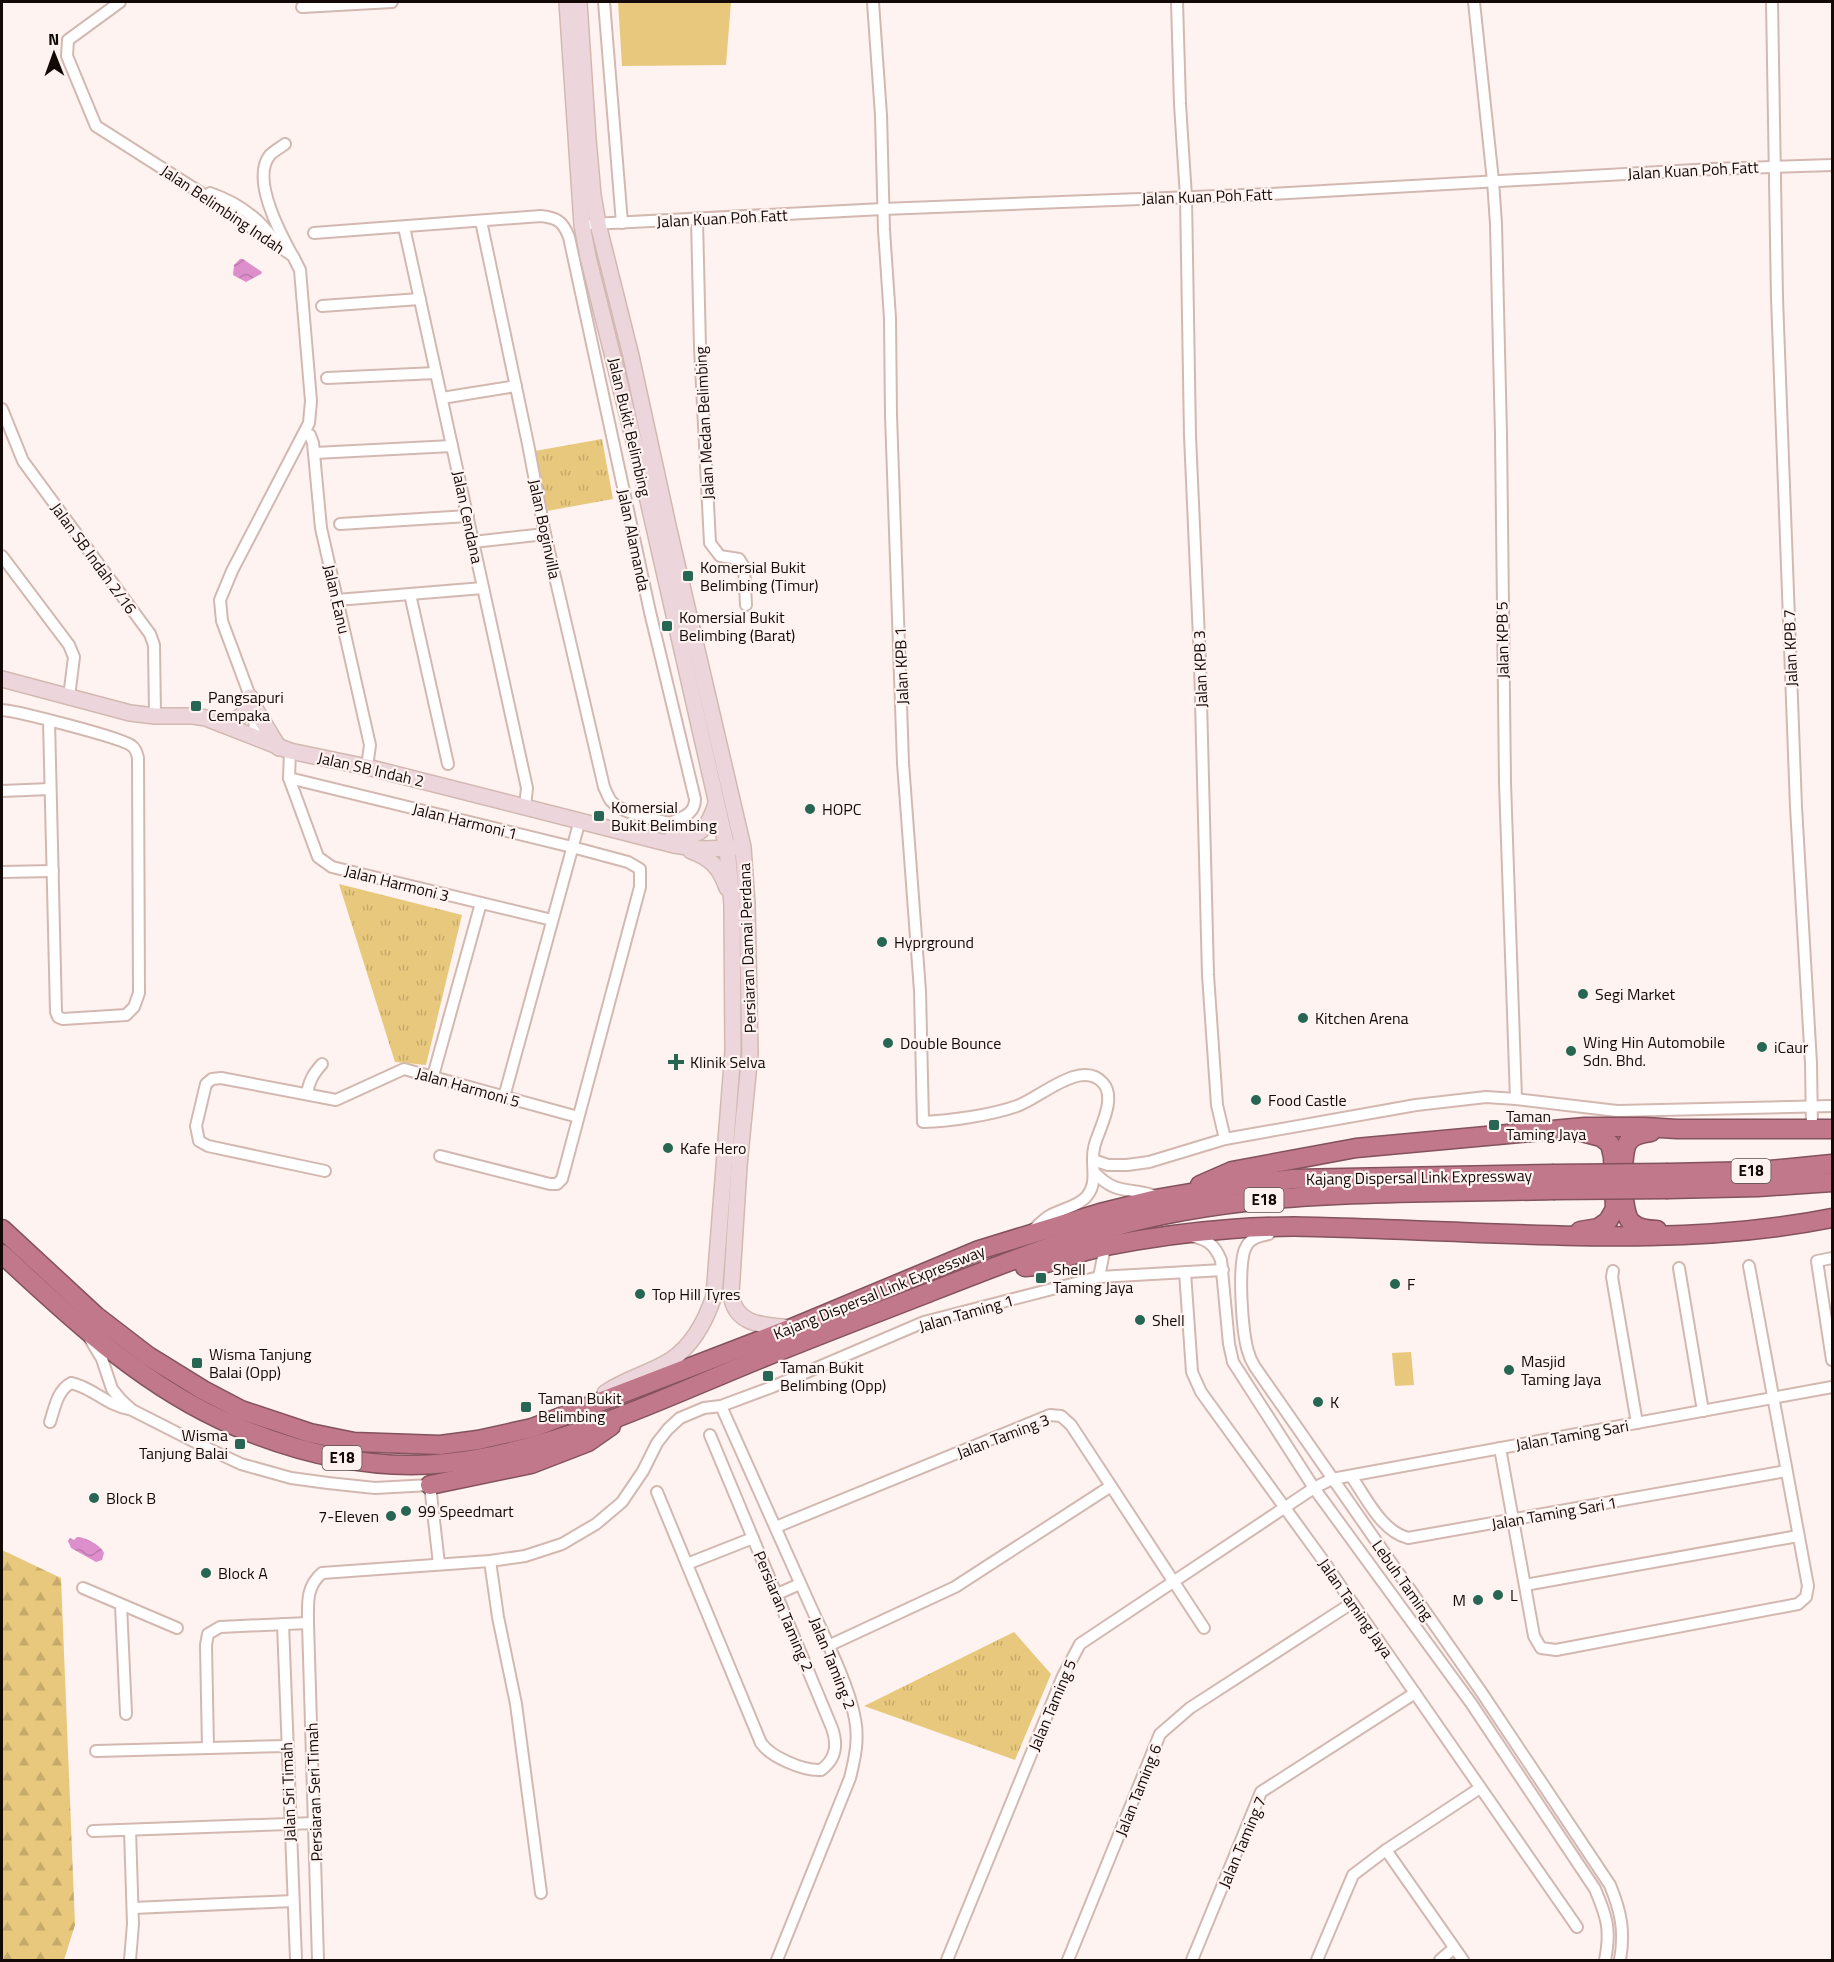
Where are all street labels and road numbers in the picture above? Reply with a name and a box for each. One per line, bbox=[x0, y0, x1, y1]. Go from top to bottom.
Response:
street label: Jalan Kuan Poh Fatt bbox=[1627, 155, 1759, 185]
street label: Jalan Belimbing Indah bbox=[156, 159, 290, 259]
street label: Jalan Kuan Poh Fatt bbox=[1141, 182, 1273, 210]
street label: Jalan Kuan Poh Fatt bbox=[656, 203, 788, 233]
street label: Jalan Medan Belimbing bbox=[688, 346, 720, 500]
street label: Jalan Bukit Belimbing bbox=[602, 355, 658, 499]
street label: Jalan Cendana bbox=[446, 468, 490, 566]
street label: Jalan Boginvilla bbox=[523, 477, 567, 581]
street label: Jalan Alamanda bbox=[611, 487, 657, 593]
street label: Jalan SB Indah 2/16 bbox=[45, 497, 143, 619]
street label: Jalan Eanu bbox=[317, 562, 357, 636]
street label: Jalan KPB 5 bbox=[1489, 601, 1515, 679]
street label: Jalan KPB 7 bbox=[1777, 609, 1803, 687]
street label: Jalan KPB 1 bbox=[888, 627, 914, 705]
street label: Jalan KPB 3 bbox=[1187, 630, 1213, 708]
street label: Jalan SB Indah 2 bbox=[315, 745, 427, 793]
street label: Jalan Harmoni 1 bbox=[410, 796, 520, 846]
street label: Jalan Harmoni 3 bbox=[342, 858, 452, 908]
street label: Persiaran Damai Perdana bbox=[732, 862, 762, 1034]
street label: Jalan Harmoni 5 bbox=[413, 1061, 523, 1113]
road number: E18 bbox=[1732, 1159, 1770, 1183]
street label: Kajang Dispersal Link Expressway bbox=[1306, 1163, 1533, 1191]
road number: E18 bbox=[1244, 1188, 1284, 1212]
street label: Kajang Dispersal Link Expressway bbox=[770, 1238, 989, 1346]
street label: Jalan Taming 1 bbox=[916, 1288, 1016, 1338]
street label: Jalan Taming 3 bbox=[953, 1407, 1053, 1465]
street label: Jalan Taming Sari bbox=[1514, 1413, 1630, 1457]
road number: E18 bbox=[322, 1446, 362, 1470]
street label: Jalan Taming Sari 1 bbox=[1489, 1490, 1619, 1536]
street label: Lebuh Taming bbox=[1366, 1535, 1440, 1625]
street label: Persiaran Taming 2 bbox=[748, 1547, 820, 1675]
street label: Jalan Taming Jaya bbox=[1313, 1553, 1399, 1663]
street label: Jalan Taming 2 bbox=[804, 1613, 862, 1713]
street label: Jalan Taming 5 bbox=[1022, 1655, 1082, 1755]
street label: Persiaran Seri Timah bbox=[300, 1722, 328, 1862]
street label: Jalan Taming 6 bbox=[1109, 1740, 1167, 1840]
street label: Jalan Sri Timah bbox=[274, 1742, 302, 1842]
street label: Jalan Taming 7 bbox=[1212, 1792, 1272, 1892]

